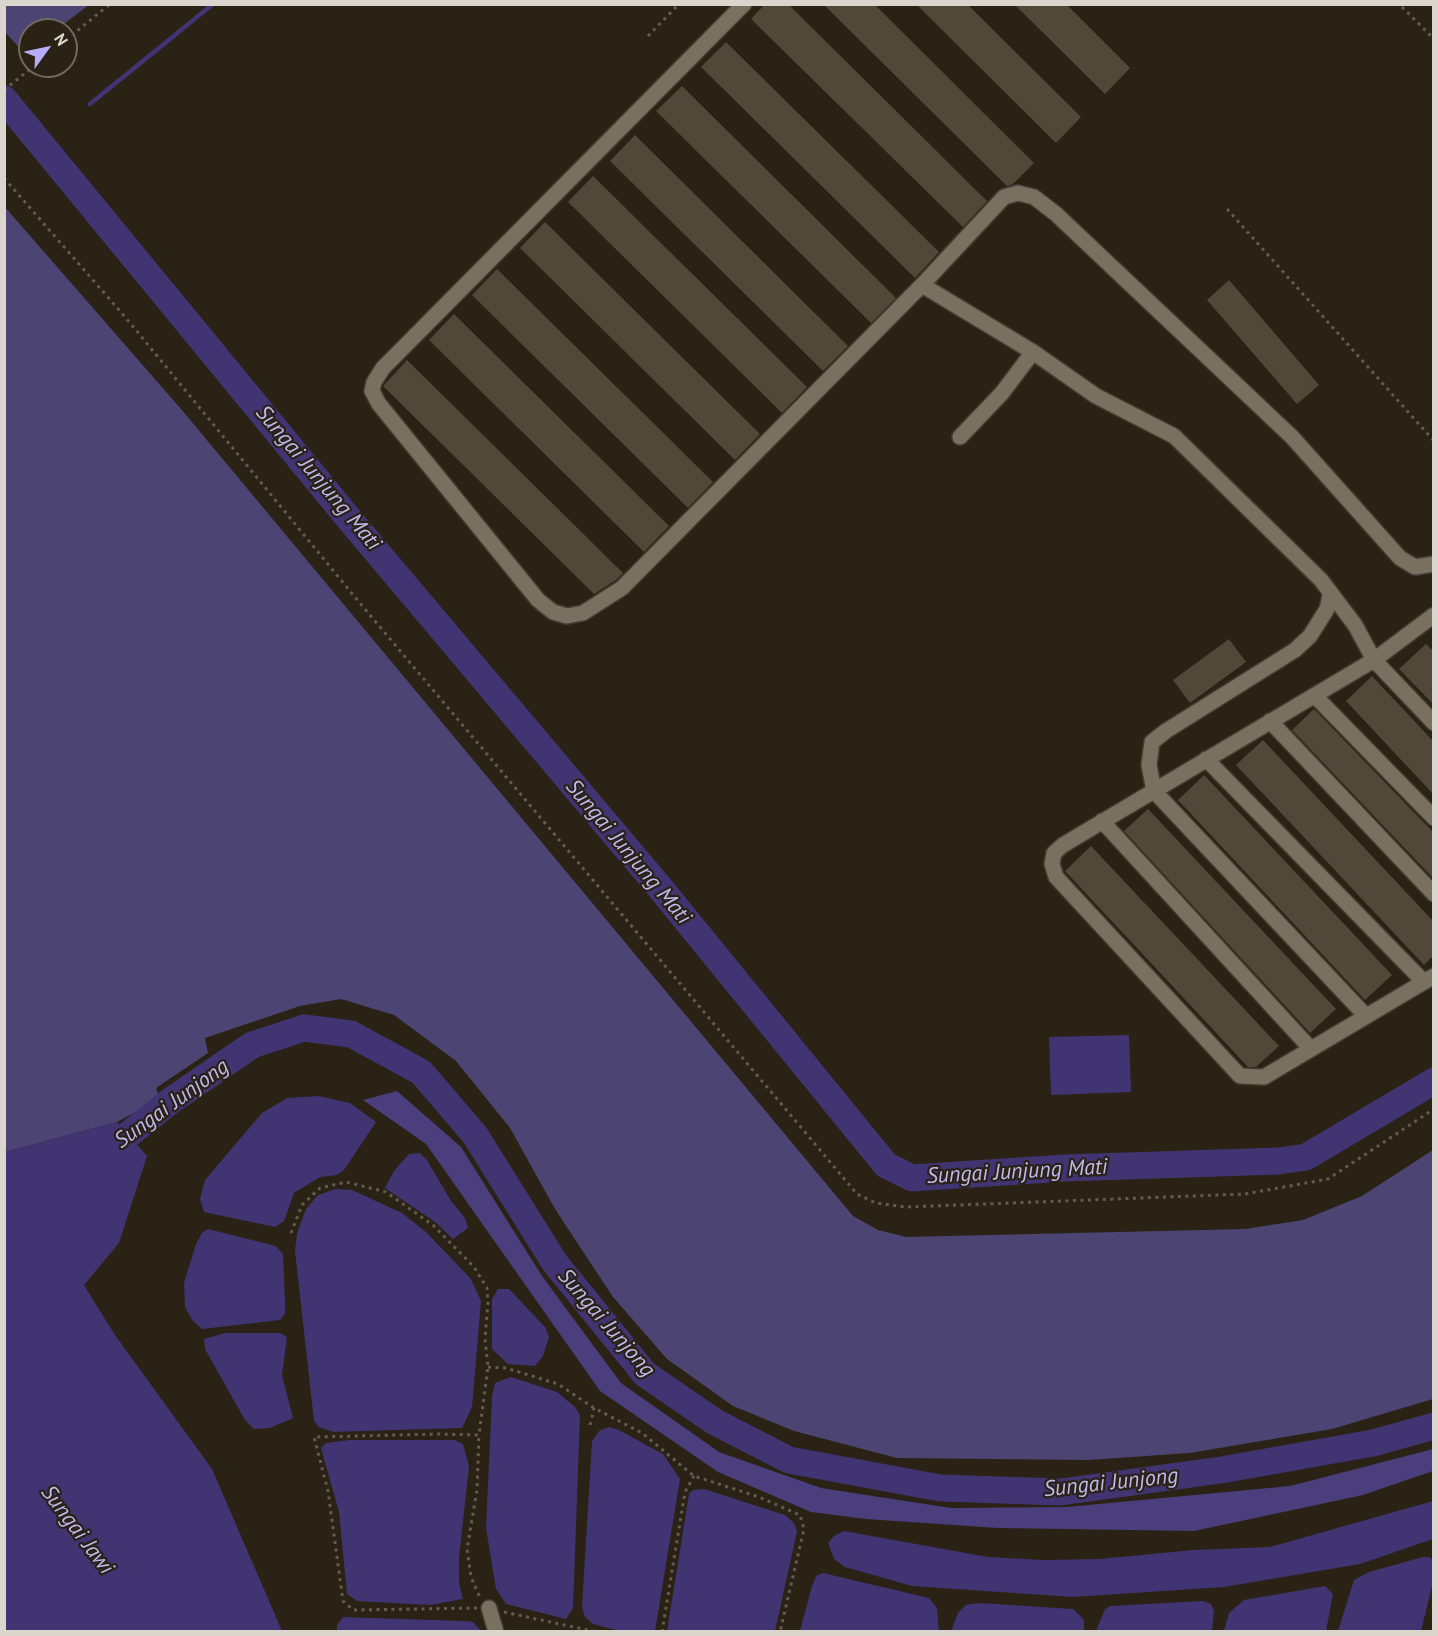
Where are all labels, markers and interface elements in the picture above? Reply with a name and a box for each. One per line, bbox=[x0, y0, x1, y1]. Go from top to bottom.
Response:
north arrow bbox=[18, 18, 78, 78]
text: N bbox=[50, 29, 73, 49]
water label: Sungai Junjung Mati bbox=[250, 400, 386, 556]
water label: Sungai Junjung Mati bbox=[560, 774, 696, 930]
water label: Sungai Junjong bbox=[110, 1054, 234, 1154]
water label: Sungai Junjung Mati bbox=[926, 1154, 1108, 1190]
water label: Sungai Junjong bbox=[552, 1263, 660, 1383]
water label: Sungai Junjong bbox=[1042, 1463, 1180, 1503]
water label: Sungai Jawi bbox=[35, 1480, 119, 1580]

